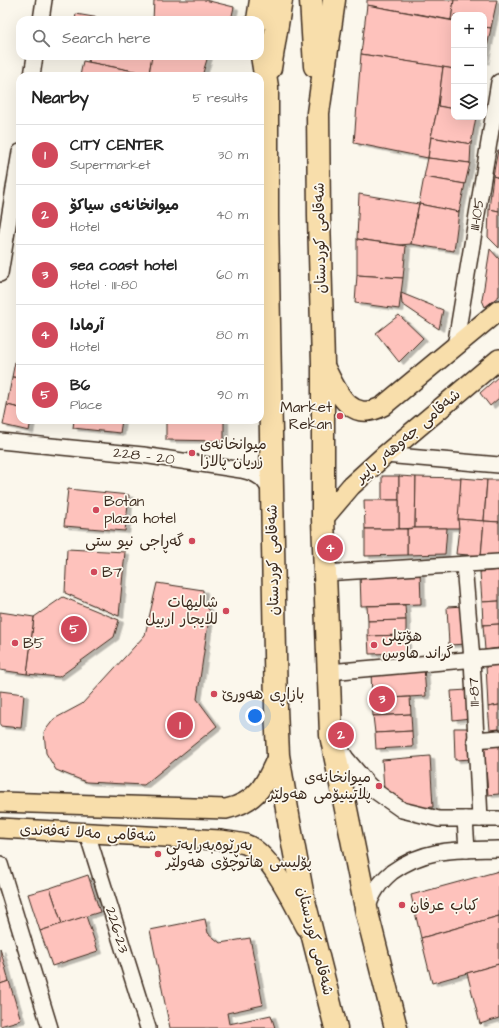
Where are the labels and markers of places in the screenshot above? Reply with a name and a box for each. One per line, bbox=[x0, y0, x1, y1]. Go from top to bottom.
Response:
place label: Market Rekan bbox=[280, 397, 332, 435]
marker: Market Rekan bbox=[335, 411, 345, 421]
place label: میوانخانەی زریان پالازا bbox=[200, 434, 267, 472]
marker: میوانخانەی زریان پالازا bbox=[187, 448, 197, 458]
place label: Botan plaza hotel bbox=[104, 491, 176, 529]
marker: Botan plaza hotel bbox=[91, 505, 101, 515]
place label: گەڕاجی نیو ستی bbox=[85, 531, 184, 554]
pin: 4 bbox=[317, 533, 343, 563]
marker: گەڕاجی نیو ستی bbox=[187, 536, 197, 546]
place label: B7 bbox=[102, 562, 122, 583]
marker: B7 bbox=[89, 567, 99, 577]
place label: شاليهات للايجار اربيل bbox=[145, 592, 218, 630]
marker: شاليهات للايجار اربيل bbox=[221, 606, 231, 616]
pin: 5 bbox=[61, 614, 87, 644]
place label: هۆتێلی گراند هاوس bbox=[382, 626, 454, 664]
place label: B5 bbox=[23, 633, 45, 654]
marker: B5 bbox=[10, 638, 20, 648]
marker: هۆتێلی گراند هاوس bbox=[369, 640, 379, 650]
place label: بازاڕی هەورێ bbox=[222, 684, 304, 707]
pin: 3 bbox=[369, 684, 395, 714]
marker: بازاڕی هەورێ bbox=[209, 689, 219, 699]
pin: 1 bbox=[167, 710, 193, 740]
pin: 2 bbox=[328, 720, 354, 750]
place label: میوانخانەی پلاتینیۆمی هەولێر bbox=[267, 767, 371, 805]
marker: میوانخانەی پلاتینیۆمی هەولێر bbox=[374, 781, 384, 791]
place label: بەڕێوەبەرایەتی پۆلیسی هاتوچۆی هەولێر bbox=[164, 835, 312, 873]
marker: بەڕێوەبەرایەتی پۆلیسی هاتوچۆی هەولێر bbox=[153, 849, 163, 859]
place label: كباب عرفان bbox=[410, 895, 479, 916]
marker: كباب عرفان bbox=[397, 900, 407, 910]

